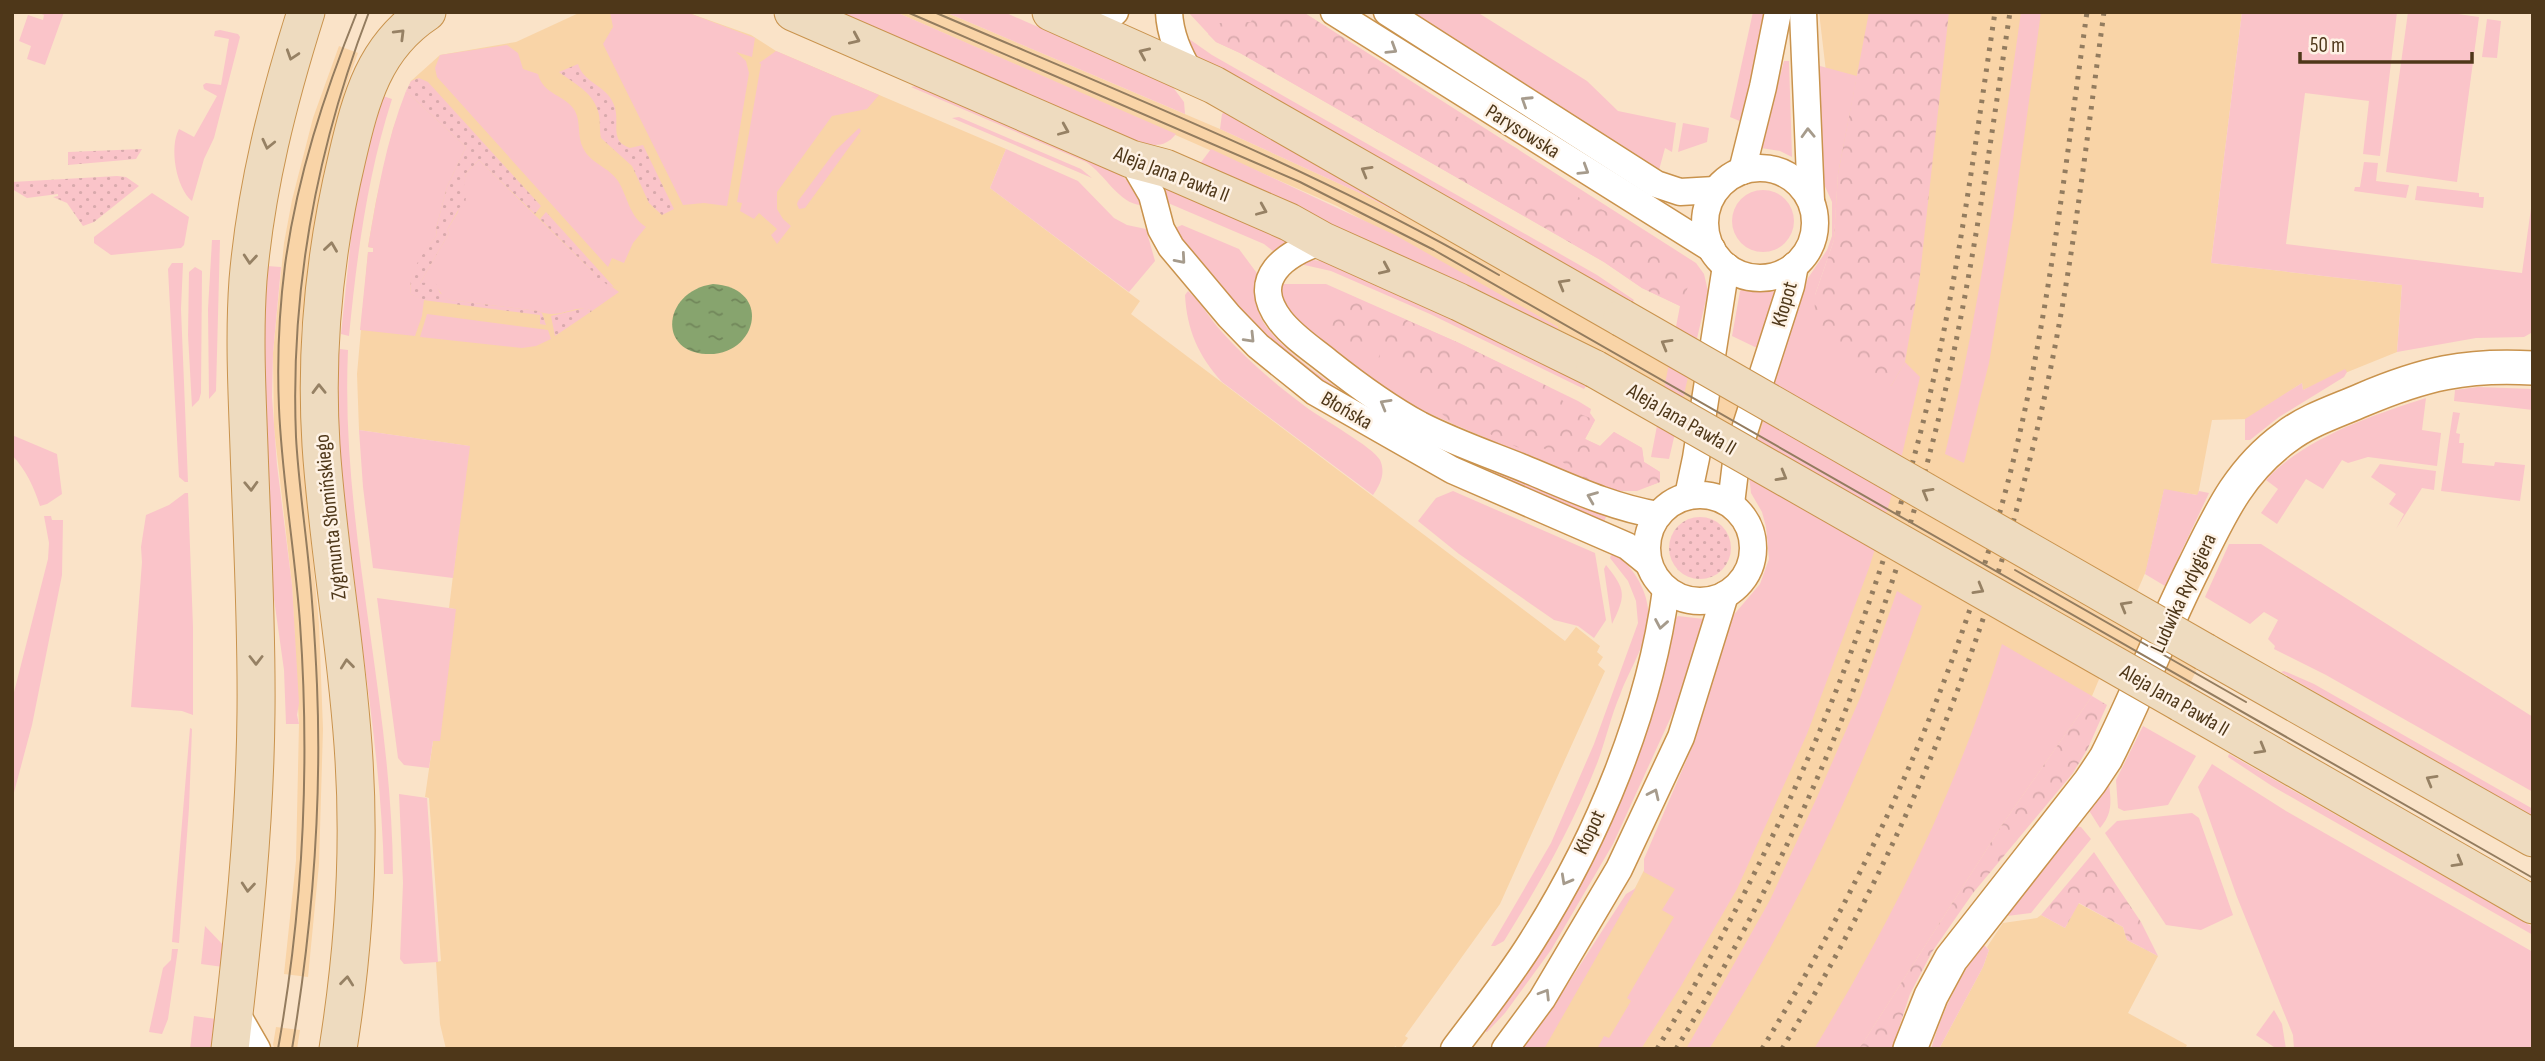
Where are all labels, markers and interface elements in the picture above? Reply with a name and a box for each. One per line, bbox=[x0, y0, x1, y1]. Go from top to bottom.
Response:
scale bar bbox=[2300, 21, 2472, 65]
one-way arrow bbox=[392, 30, 404, 42]
one-way arrow bbox=[849, 31, 861, 45]
text: 50 m bbox=[2310, 33, 2345, 58]
one-way arrow bbox=[1384, 40, 1397, 53]
one-way arrow bbox=[1138, 47, 1151, 61]
one-way arrow bbox=[286, 48, 301, 60]
one-way arrow bbox=[1520, 96, 1533, 109]
street label: Parysowska bbox=[1481, 99, 1564, 164]
one-way arrow bbox=[1057, 122, 1069, 136]
one-way arrow bbox=[1800, 127, 1815, 138]
one-way arrow bbox=[262, 138, 277, 150]
street label: Aleja Jana Pawła II bbox=[1110, 141, 1233, 208]
one-way arrow bbox=[1577, 162, 1590, 175]
one-way arrow bbox=[1360, 166, 1373, 179]
one-way arrow bbox=[1256, 202, 1268, 216]
one-way arrow bbox=[323, 241, 338, 253]
one-way arrow bbox=[1173, 251, 1185, 264]
one-way arrow bbox=[243, 253, 258, 264]
one-way arrow bbox=[1378, 261, 1390, 275]
street label: Kłopot bbox=[1766, 279, 1803, 330]
one-way arrow bbox=[1558, 280, 1571, 293]
one-way arrow bbox=[1242, 330, 1255, 343]
one-way arrow bbox=[1661, 339, 1674, 352]
street label: Aleja Jana Pawła II bbox=[1622, 378, 1741, 461]
one-way arrow bbox=[311, 384, 327, 394]
street label: Błońska bbox=[1317, 386, 1377, 435]
one-way arrow bbox=[1379, 399, 1392, 412]
street label: Zygmunta Słomińskiego bbox=[309, 433, 352, 601]
one-way arrow bbox=[1774, 468, 1787, 481]
one-way arrow bbox=[243, 481, 258, 492]
one-way arrow bbox=[1922, 488, 1935, 501]
one-way arrow bbox=[1587, 491, 1599, 505]
street label: Ludwika Rydygiera bbox=[2145, 530, 2222, 657]
one-way arrow bbox=[1972, 581, 1985, 594]
one-way arrow bbox=[2120, 601, 2132, 614]
one-way arrow bbox=[1654, 618, 1669, 630]
one-way arrow bbox=[248, 655, 264, 666]
one-way arrow bbox=[339, 659, 354, 670]
street label: Aleja Jana Pawła II bbox=[2115, 659, 2234, 742]
one-way arrow bbox=[2254, 741, 2266, 754]
one-way arrow bbox=[2425, 775, 2438, 788]
one-way arrow bbox=[1646, 789, 1660, 801]
street label: Kłopot bbox=[1568, 806, 1611, 858]
one-way arrow bbox=[2451, 854, 2464, 867]
one-way arrow bbox=[1561, 872, 1574, 885]
one-way arrow bbox=[241, 882, 256, 893]
one-way arrow bbox=[340, 975, 355, 987]
one-way arrow bbox=[1537, 988, 1550, 1001]

